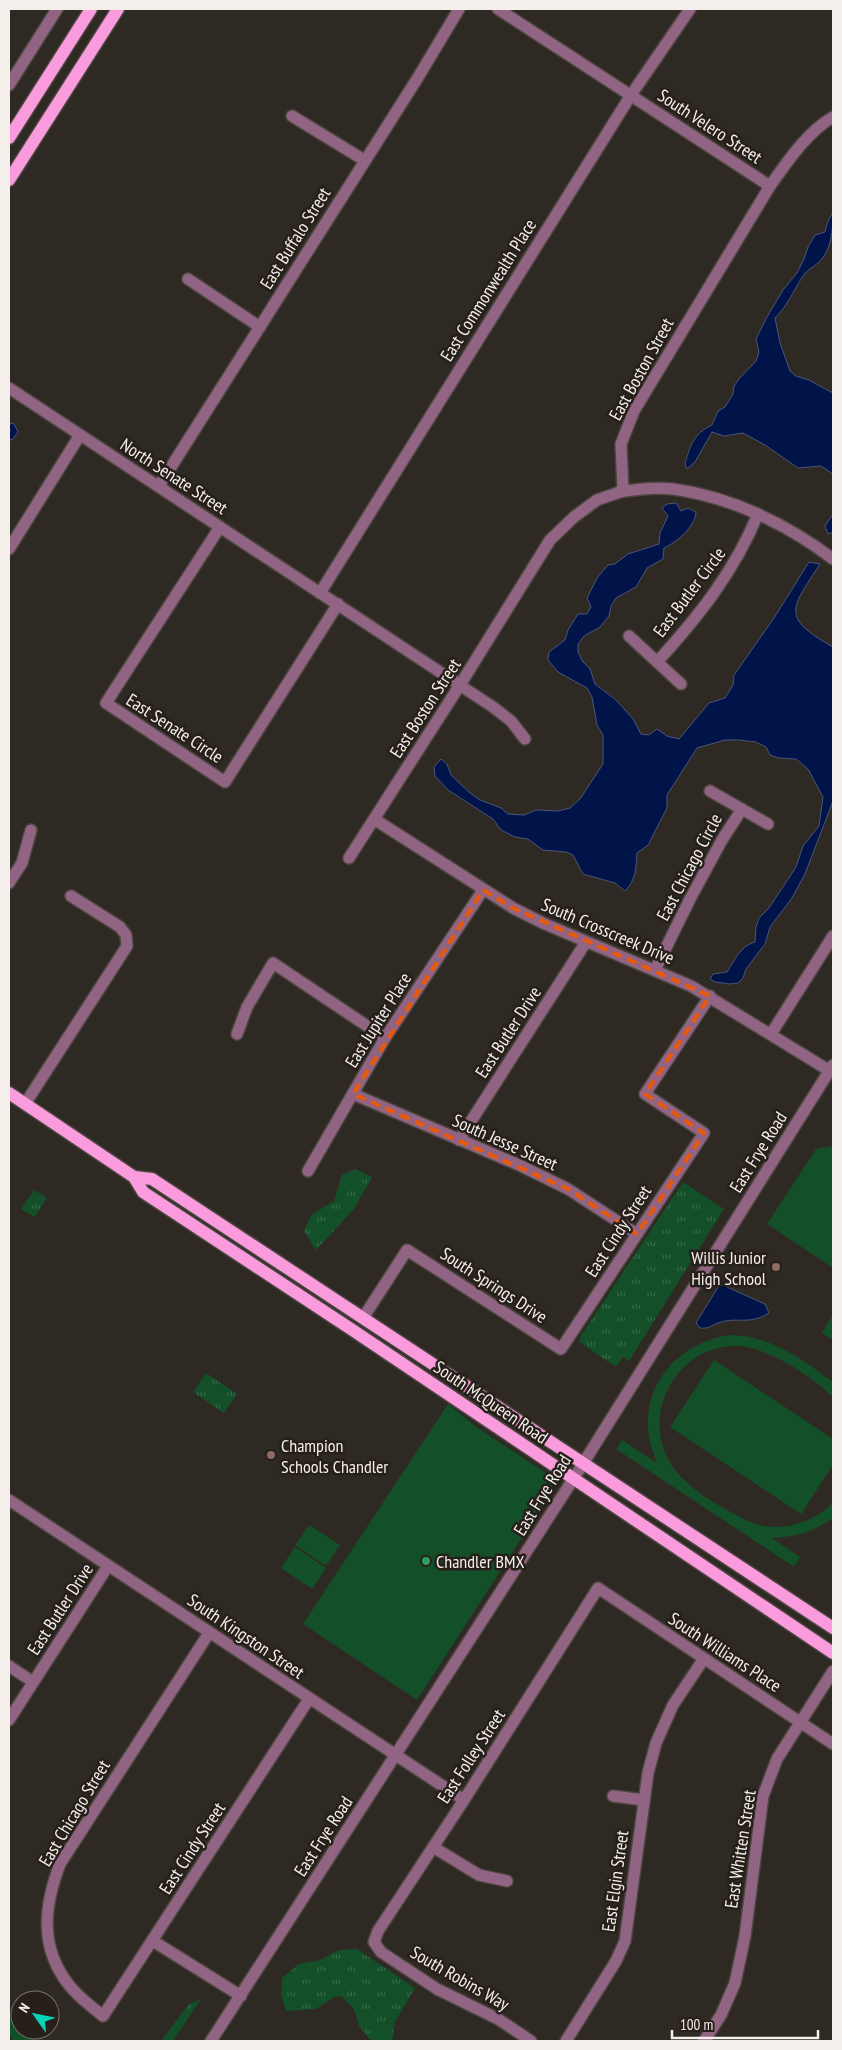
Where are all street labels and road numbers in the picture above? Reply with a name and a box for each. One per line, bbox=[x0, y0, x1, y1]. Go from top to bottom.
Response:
street label: South Velero Street bbox=[653, 84, 767, 168]
street label: East Buffalo Street bbox=[255, 183, 335, 293]
street label: East Commonwealth Place bbox=[435, 215, 541, 365]
street label: East Boston Street bbox=[603, 314, 679, 424]
street label: North Senate Street bbox=[116, 433, 232, 519]
street label: East Butler Circle bbox=[648, 543, 730, 641]
street label: East Boston Street bbox=[384, 654, 466, 762]
street label: East Senate Circle bbox=[122, 688, 228, 768]
street label: East Chicago Circle bbox=[651, 810, 727, 924]
street label: South Crosscreek Drive bbox=[538, 893, 678, 969]
street label: East Jupiter Place bbox=[340, 968, 416, 1072]
street label: East Butler Drive bbox=[470, 982, 546, 1082]
street label: East Frye Road bbox=[724, 1107, 792, 1197]
street label: South Jesse Street bbox=[449, 1109, 561, 1175]
street label: East Cindy Street bbox=[580, 1181, 656, 1281]
street label: South Springs Drive bbox=[436, 1242, 552, 1328]
street label: South McQueen Road bbox=[430, 1355, 552, 1449]
street label: East Frye Road bbox=[508, 1450, 576, 1540]
street label: East Butler Drive bbox=[22, 1559, 98, 1659]
street label: South Kingston Street bbox=[183, 1588, 309, 1684]
street label: South Williams Place bbox=[664, 1607, 786, 1697]
street label: East Folley Street bbox=[432, 1704, 510, 1807]
street label: East Chicago Street bbox=[33, 1756, 115, 1870]
street label: East Whitten Street bbox=[719, 1788, 761, 1910]
street label: East Frye Road bbox=[289, 1792, 357, 1880]
street label: East Cindy Street bbox=[154, 1798, 230, 1898]
street label: East Elgin Street bbox=[596, 1829, 634, 1933]
street label: South Robins Way bbox=[406, 1940, 514, 2016]

